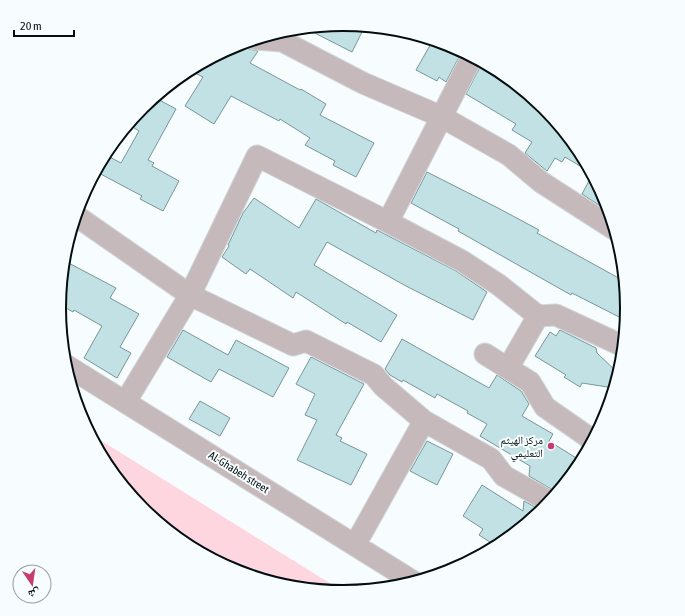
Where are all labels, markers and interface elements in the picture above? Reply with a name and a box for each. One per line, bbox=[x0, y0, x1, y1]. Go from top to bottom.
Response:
scale bar bbox=[14, 12, 74, 38]
text: 20 m bbox=[20, 19, 42, 33]
place label: مركز الهيثم التعليمي bbox=[500, 434, 543, 462]
marker: مركز الهيثم التعليمي bbox=[546, 441, 556, 451]
street label: AL-Ghabeh street bbox=[207, 449, 271, 495]
north arrow bbox=[12, 564, 52, 604]
text: ش bbox=[26, 585, 41, 601]

